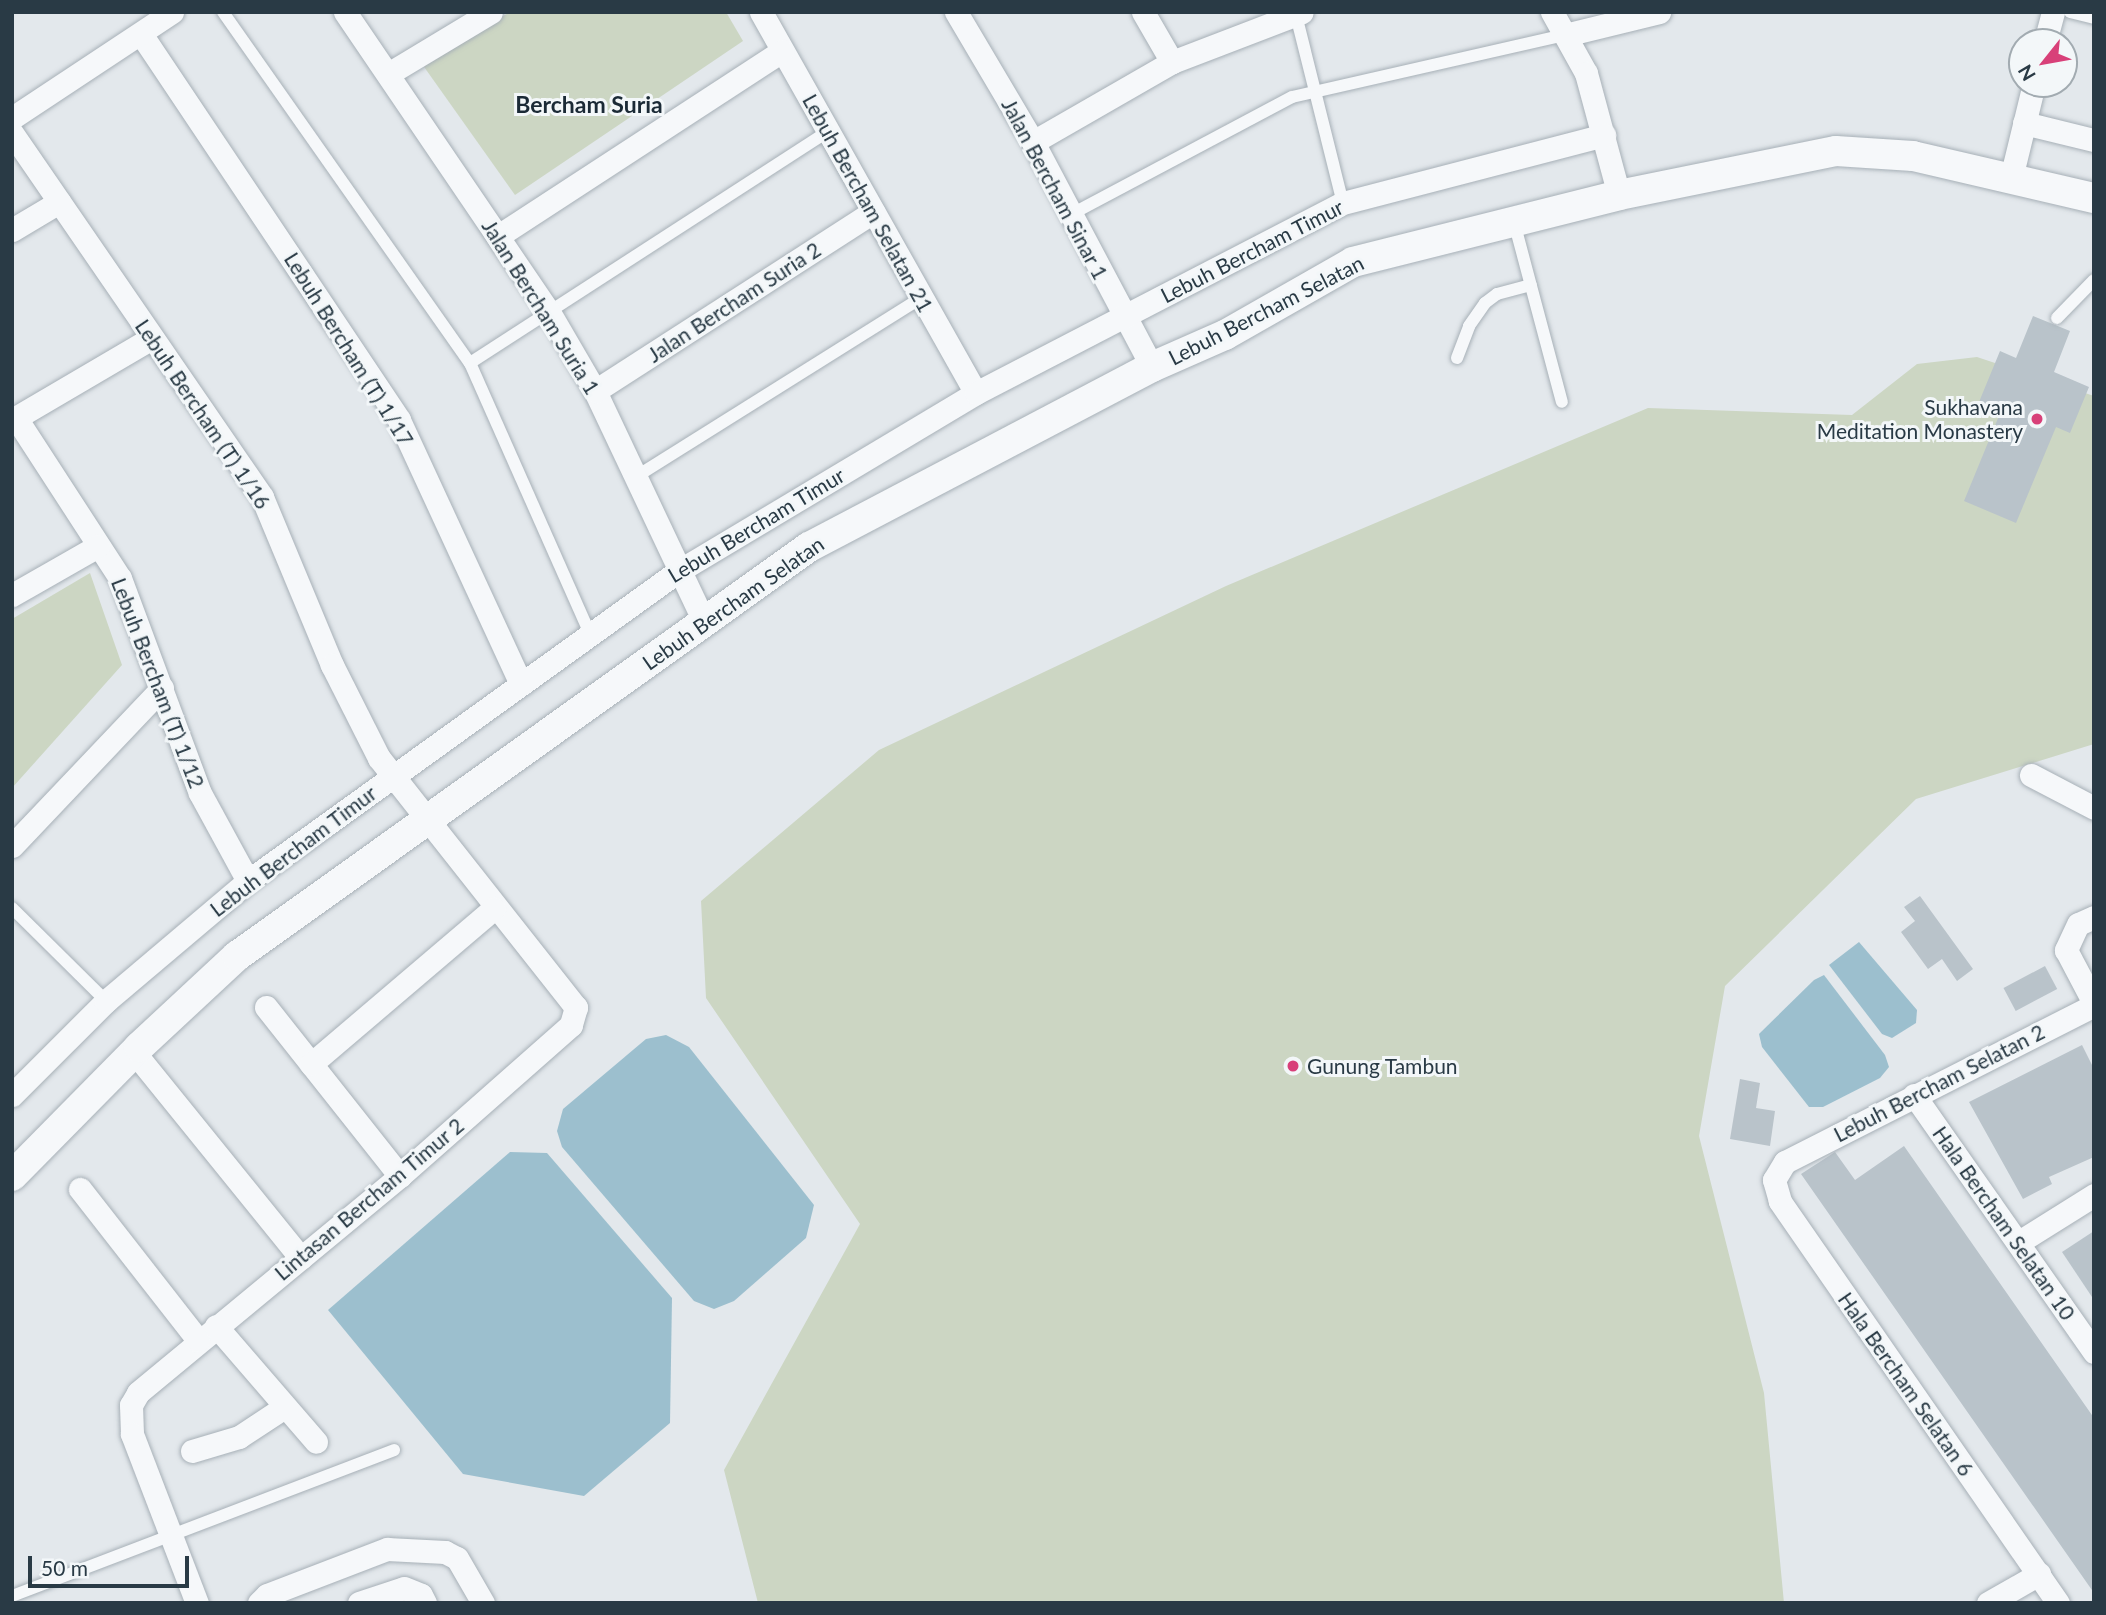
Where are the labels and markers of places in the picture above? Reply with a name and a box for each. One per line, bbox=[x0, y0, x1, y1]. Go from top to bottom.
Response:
place label: Sukhavana Meditation Monastery bbox=[1817, 394, 2023, 444]
marker: Sukhavana Meditation Monastery bbox=[2029, 411, 2045, 427]
place label: Gunung Tambun bbox=[1307, 1053, 1458, 1079]
marker: Gunung Tambun bbox=[1285, 1058, 1301, 1074]

